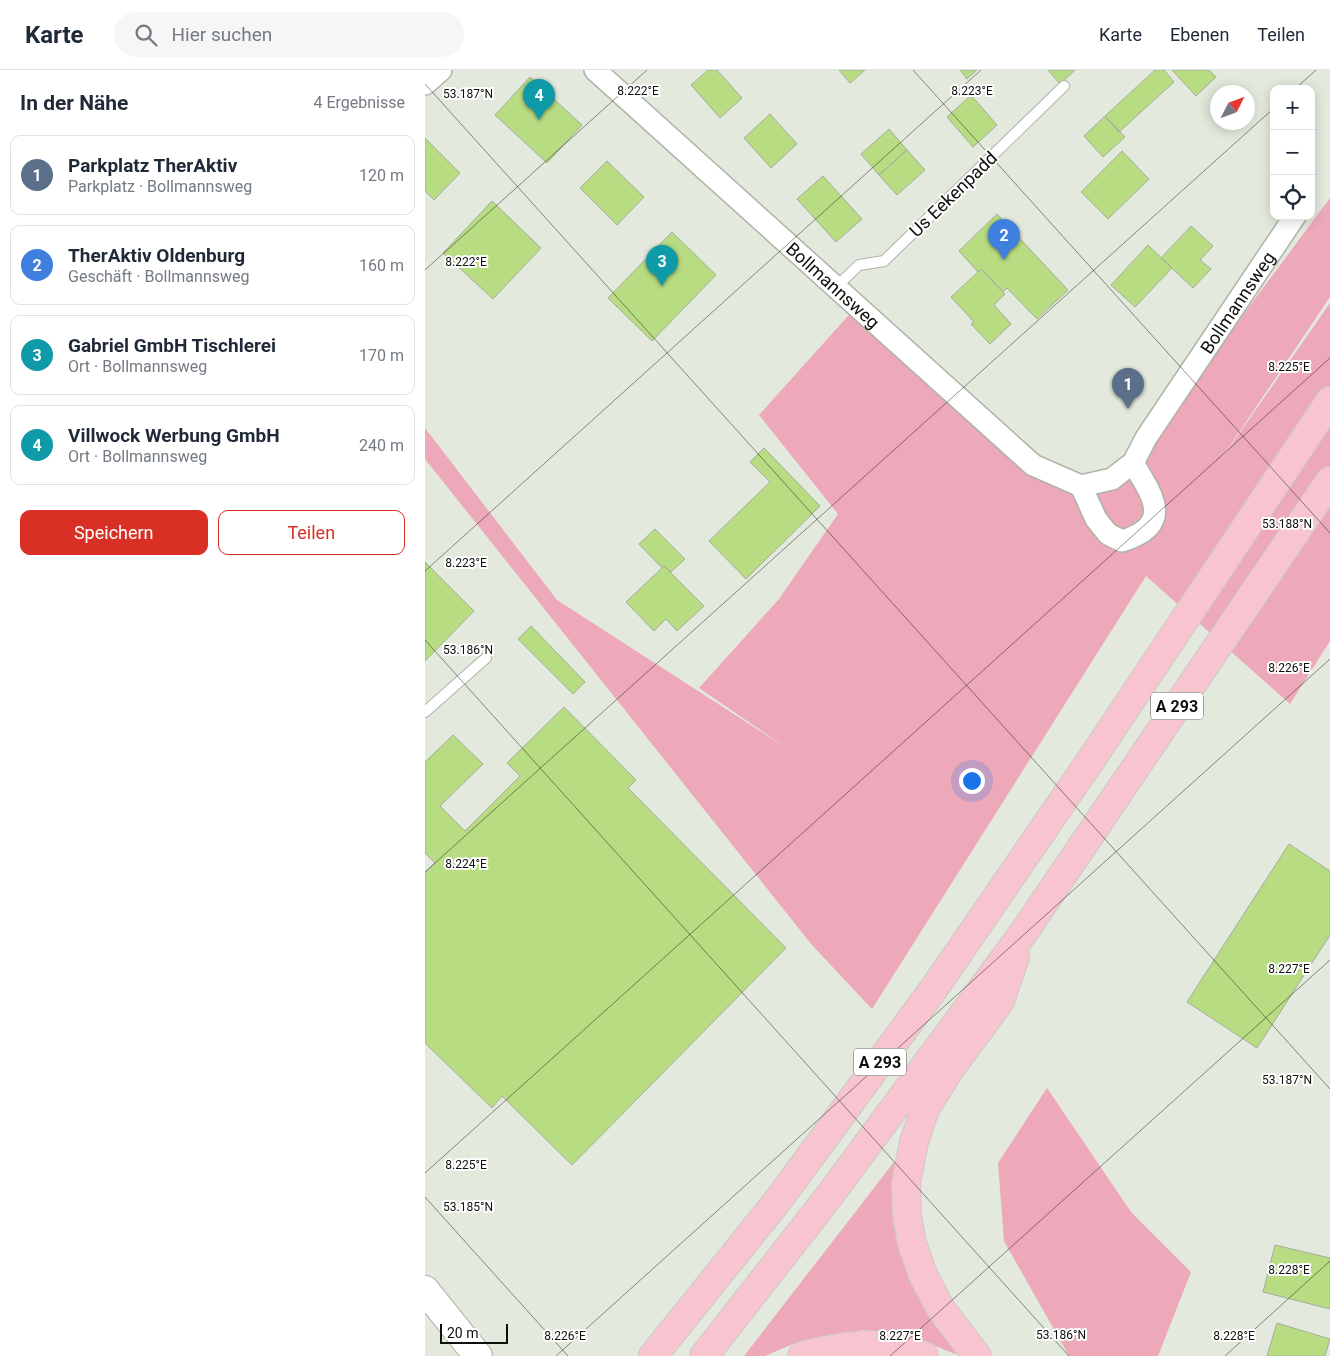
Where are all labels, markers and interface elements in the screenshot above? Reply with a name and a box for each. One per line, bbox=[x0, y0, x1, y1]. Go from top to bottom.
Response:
search box bbox=[114, 12, 464, 57]
text: Karte bbox=[25, 21, 84, 49]
icon: search bbox=[132, 21, 160, 49]
text: Hier suchen bbox=[172, 23, 272, 46]
text: Karte bbox=[1099, 24, 1142, 45]
text: Ebenen bbox=[1170, 24, 1229, 45]
text: Teilen bbox=[1257, 24, 1305, 45]
pin: 4 bbox=[523, 79, 555, 120]
text: 8.222°E bbox=[617, 84, 659, 98]
text: 8.223°E bbox=[951, 84, 993, 98]
north arrow bbox=[1210, 85, 1255, 130]
map controls bbox=[1270, 85, 1315, 220]
button: + bbox=[1270, 85, 1315, 130]
text: 53.187°N bbox=[443, 87, 493, 101]
text: In der Nähe bbox=[20, 91, 128, 115]
text: 4 Ergebnisse bbox=[313, 93, 405, 112]
button: − bbox=[1270, 130, 1315, 175]
street label: Us Eekenpadd bbox=[905, 147, 1001, 241]
text: Parkplatz TherAktiv bbox=[68, 154, 237, 177]
text: 1 bbox=[32, 166, 42, 185]
text: 120 m bbox=[359, 166, 404, 185]
button: locate bbox=[1270, 175, 1315, 220]
text: Parkplatz · Bollmannsweg bbox=[68, 177, 252, 196]
pin: 2 bbox=[988, 219, 1020, 260]
street label: Bollmannsweg bbox=[782, 238, 884, 332]
text: TherAktiv Oldenburg bbox=[68, 244, 245, 267]
pin: 3 bbox=[646, 245, 678, 286]
street label: Bollmannsweg bbox=[1195, 247, 1279, 357]
text: 8.222°E bbox=[445, 255, 487, 269]
text: 2 bbox=[32, 256, 42, 275]
text: 160 m bbox=[359, 256, 404, 275]
text: Geschäft · Bollmannsweg bbox=[68, 267, 249, 286]
text: Gabriel GmbH Tischlerei bbox=[68, 334, 276, 357]
text: 3 bbox=[32, 346, 42, 365]
text: 170 m bbox=[359, 346, 404, 365]
text: Ort · Bollmannsweg bbox=[68, 357, 207, 376]
text: 8.225°E bbox=[1268, 360, 1310, 374]
pin: 1 bbox=[1112, 368, 1144, 409]
text: Villwock Werbung GmbH bbox=[68, 424, 280, 447]
text: 4 bbox=[32, 436, 42, 455]
text: 240 m bbox=[359, 436, 404, 455]
text: Ort · Bollmannsweg bbox=[68, 447, 207, 466]
button: Speichern bbox=[20, 510, 208, 555]
button: Teilen bbox=[218, 510, 405, 555]
text: 53.188°N bbox=[1262, 517, 1312, 531]
text: 8.223°E bbox=[445, 556, 487, 570]
text: 53.186°N bbox=[443, 643, 493, 657]
text: 8.226°E bbox=[1268, 661, 1310, 675]
road number: A 293 bbox=[1151, 692, 1203, 720]
your location bbox=[959, 768, 985, 794]
text: 8.224°E bbox=[445, 857, 487, 871]
text: 8.227°E bbox=[1268, 962, 1310, 976]
road number: A 293 bbox=[854, 1049, 906, 1076]
text: 53.187°N bbox=[1262, 1073, 1312, 1087]
text: 8.225°E bbox=[445, 1158, 487, 1172]
text: 53.185°N bbox=[443, 1200, 493, 1214]
text: 8.228°E bbox=[1268, 1263, 1310, 1277]
scale bar bbox=[440, 1321, 507, 1344]
text: 20 m bbox=[447, 1325, 479, 1341]
text: 53.186°N bbox=[1036, 1328, 1086, 1342]
text: 8.226°E bbox=[544, 1329, 586, 1343]
text: 8.227°E bbox=[879, 1329, 921, 1343]
text: 8.228°E bbox=[1213, 1329, 1255, 1343]

